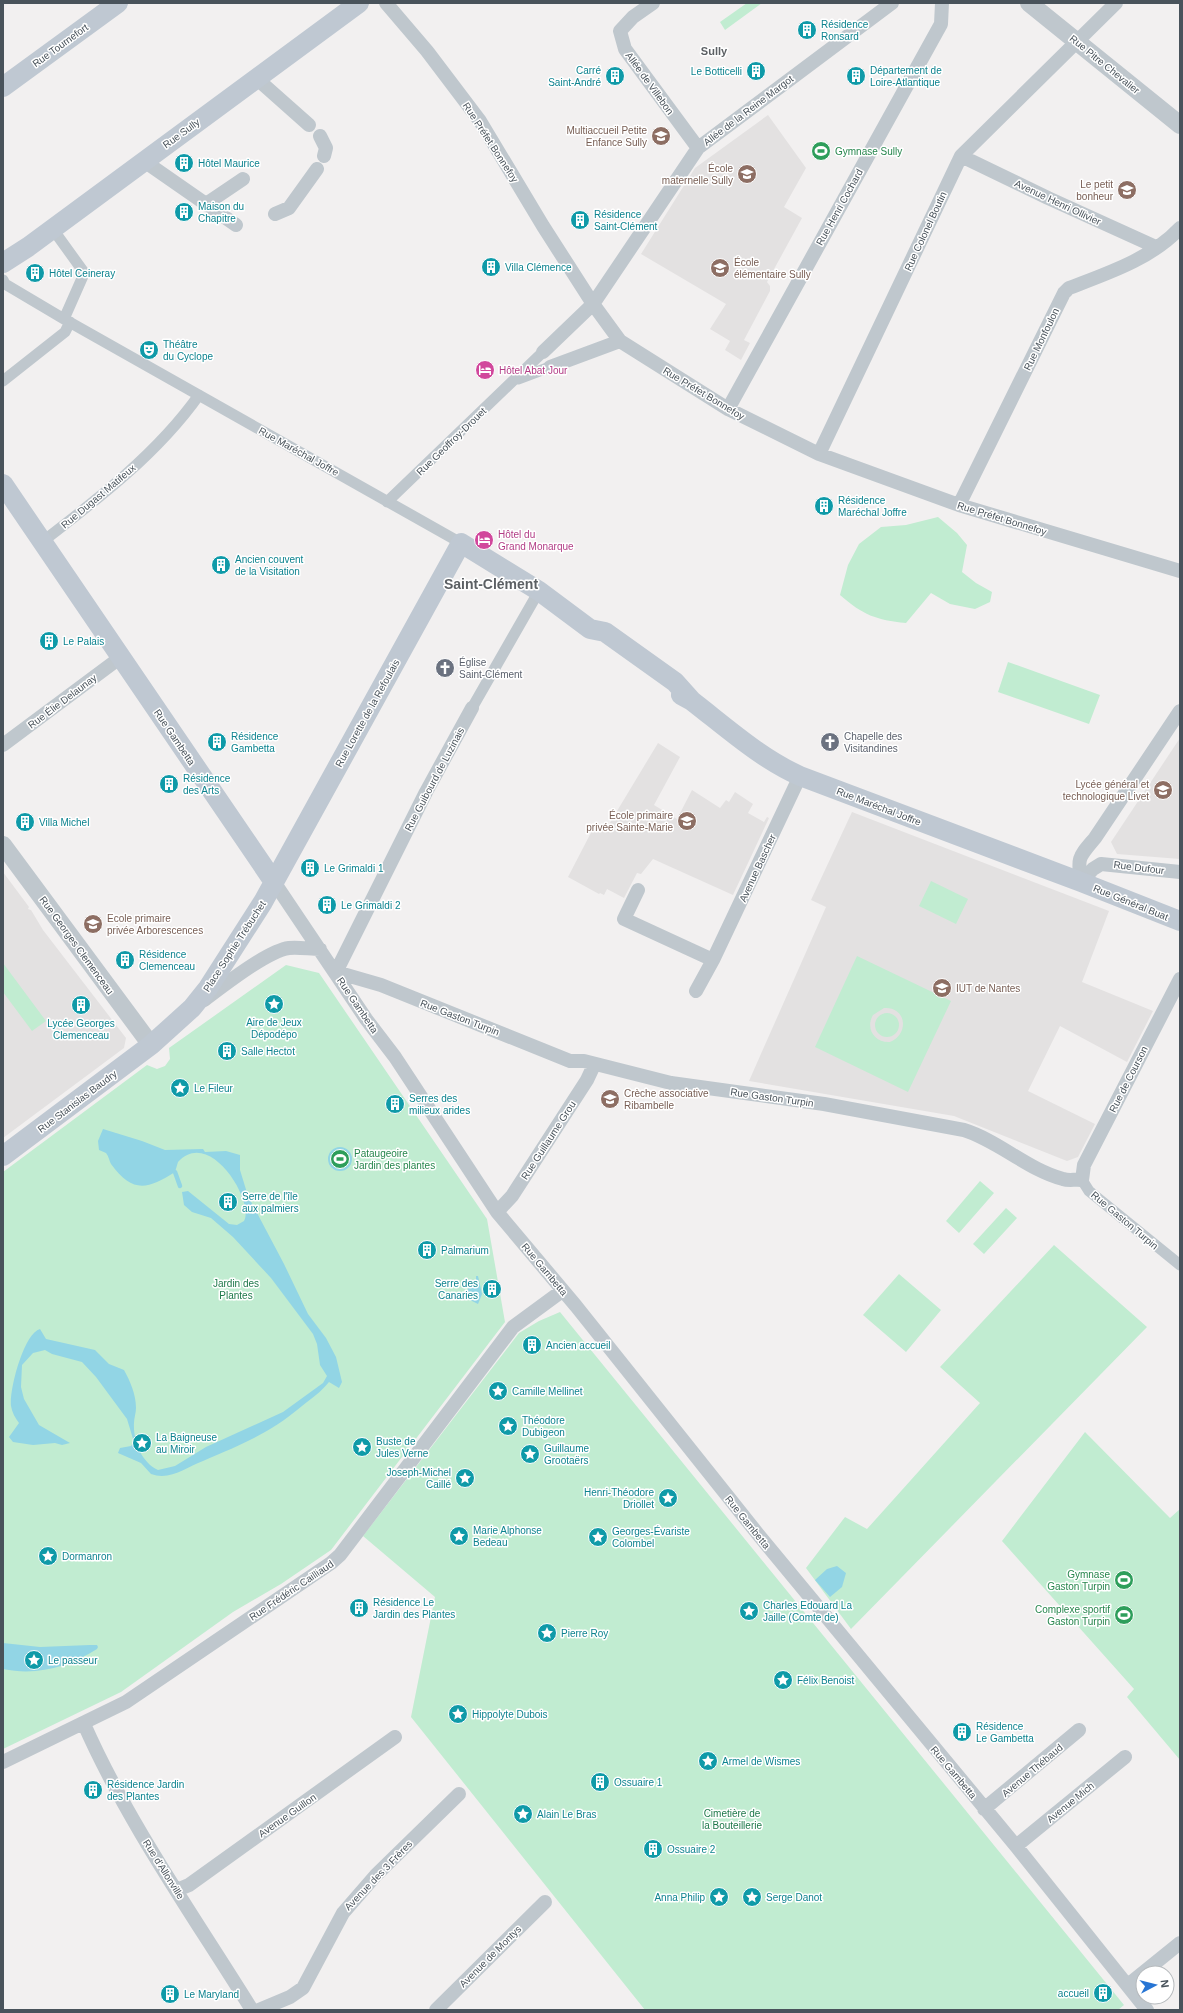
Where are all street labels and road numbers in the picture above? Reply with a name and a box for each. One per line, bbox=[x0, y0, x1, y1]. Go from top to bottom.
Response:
street label: Rue Tournefort bbox=[30, 21, 90, 69]
street label: Rue Pitre Chevalier bbox=[1068, 33, 1142, 96]
street label: Allée de Villebon bbox=[623, 50, 676, 117]
street label: Allée de la Reine Margot bbox=[701, 73, 796, 148]
street label: Rue Préfet Bonnefoy bbox=[461, 100, 520, 184]
street label: Rue Sully bbox=[161, 116, 202, 150]
street label: Rue Henri Cochard bbox=[814, 167, 865, 247]
street label: Avenue Henri Ollivier bbox=[1013, 178, 1103, 228]
street label: Rue Colonel Boutin bbox=[902, 190, 949, 273]
street label: Rue Monfoulon bbox=[1022, 306, 1061, 372]
street label: Rue Préfet Bonnefoy bbox=[661, 365, 746, 422]
street label: Rue Geoffroy-Drouet bbox=[414, 405, 489, 477]
street label: Rue Maréchal Joffre bbox=[257, 425, 341, 478]
street label: Rue Dugast Matifeux bbox=[59, 462, 138, 531]
street label: Rue Préfet Bonnefoy bbox=[956, 500, 1048, 537]
street label: Rue Lorette de la Refoulais bbox=[333, 658, 402, 769]
street label: Rue Élie Delaunay bbox=[25, 671, 99, 731]
street label: Rue Gambetta bbox=[152, 707, 198, 768]
street label: Rue Guibourd de Luzinais bbox=[402, 726, 466, 833]
street label: Rue Maréchal Joffre bbox=[835, 785, 923, 828]
street label: Avenue Bascher bbox=[737, 832, 778, 904]
street label: Rue Dufour bbox=[1113, 859, 1166, 876]
street label: Rue Général Buat bbox=[1092, 882, 1170, 923]
street label: Rue Georges Clemenceau bbox=[37, 894, 116, 996]
street label: Place Sophie Trébuchet bbox=[201, 899, 268, 994]
street label: Rue Gambetta bbox=[335, 975, 381, 1036]
street label: Rue Gaston Turpin bbox=[419, 997, 501, 1038]
street label: Rue de Courson bbox=[1107, 1044, 1150, 1114]
street label: Rue Stanislas Baudry bbox=[36, 1068, 119, 1135]
street label: Rue Gaston Turpin bbox=[730, 1086, 814, 1109]
street label: Rue Guillaume Grou bbox=[519, 1099, 578, 1181]
street label: Rue Gaston Turpin bbox=[1089, 1189, 1160, 1252]
street label: Rue Gambetta bbox=[519, 1241, 570, 1298]
street label: Rue Gambetta bbox=[723, 1494, 773, 1551]
street label: Rue Frédéric Cailliaud bbox=[247, 1558, 335, 1623]
street label: Avenue Thébaud bbox=[1000, 1742, 1065, 1799]
street label: Rue Gambetta bbox=[928, 1744, 979, 1801]
street label: Avenue Mich bbox=[1044, 1780, 1096, 1825]
street label: Avenue Guillon bbox=[256, 1792, 318, 1839]
street label: Rue d'Allonville bbox=[141, 1837, 187, 1901]
street label: Avenue des 3 Frères bbox=[342, 1838, 414, 1912]
street label: Avenue de Montys bbox=[457, 1923, 523, 1989]

